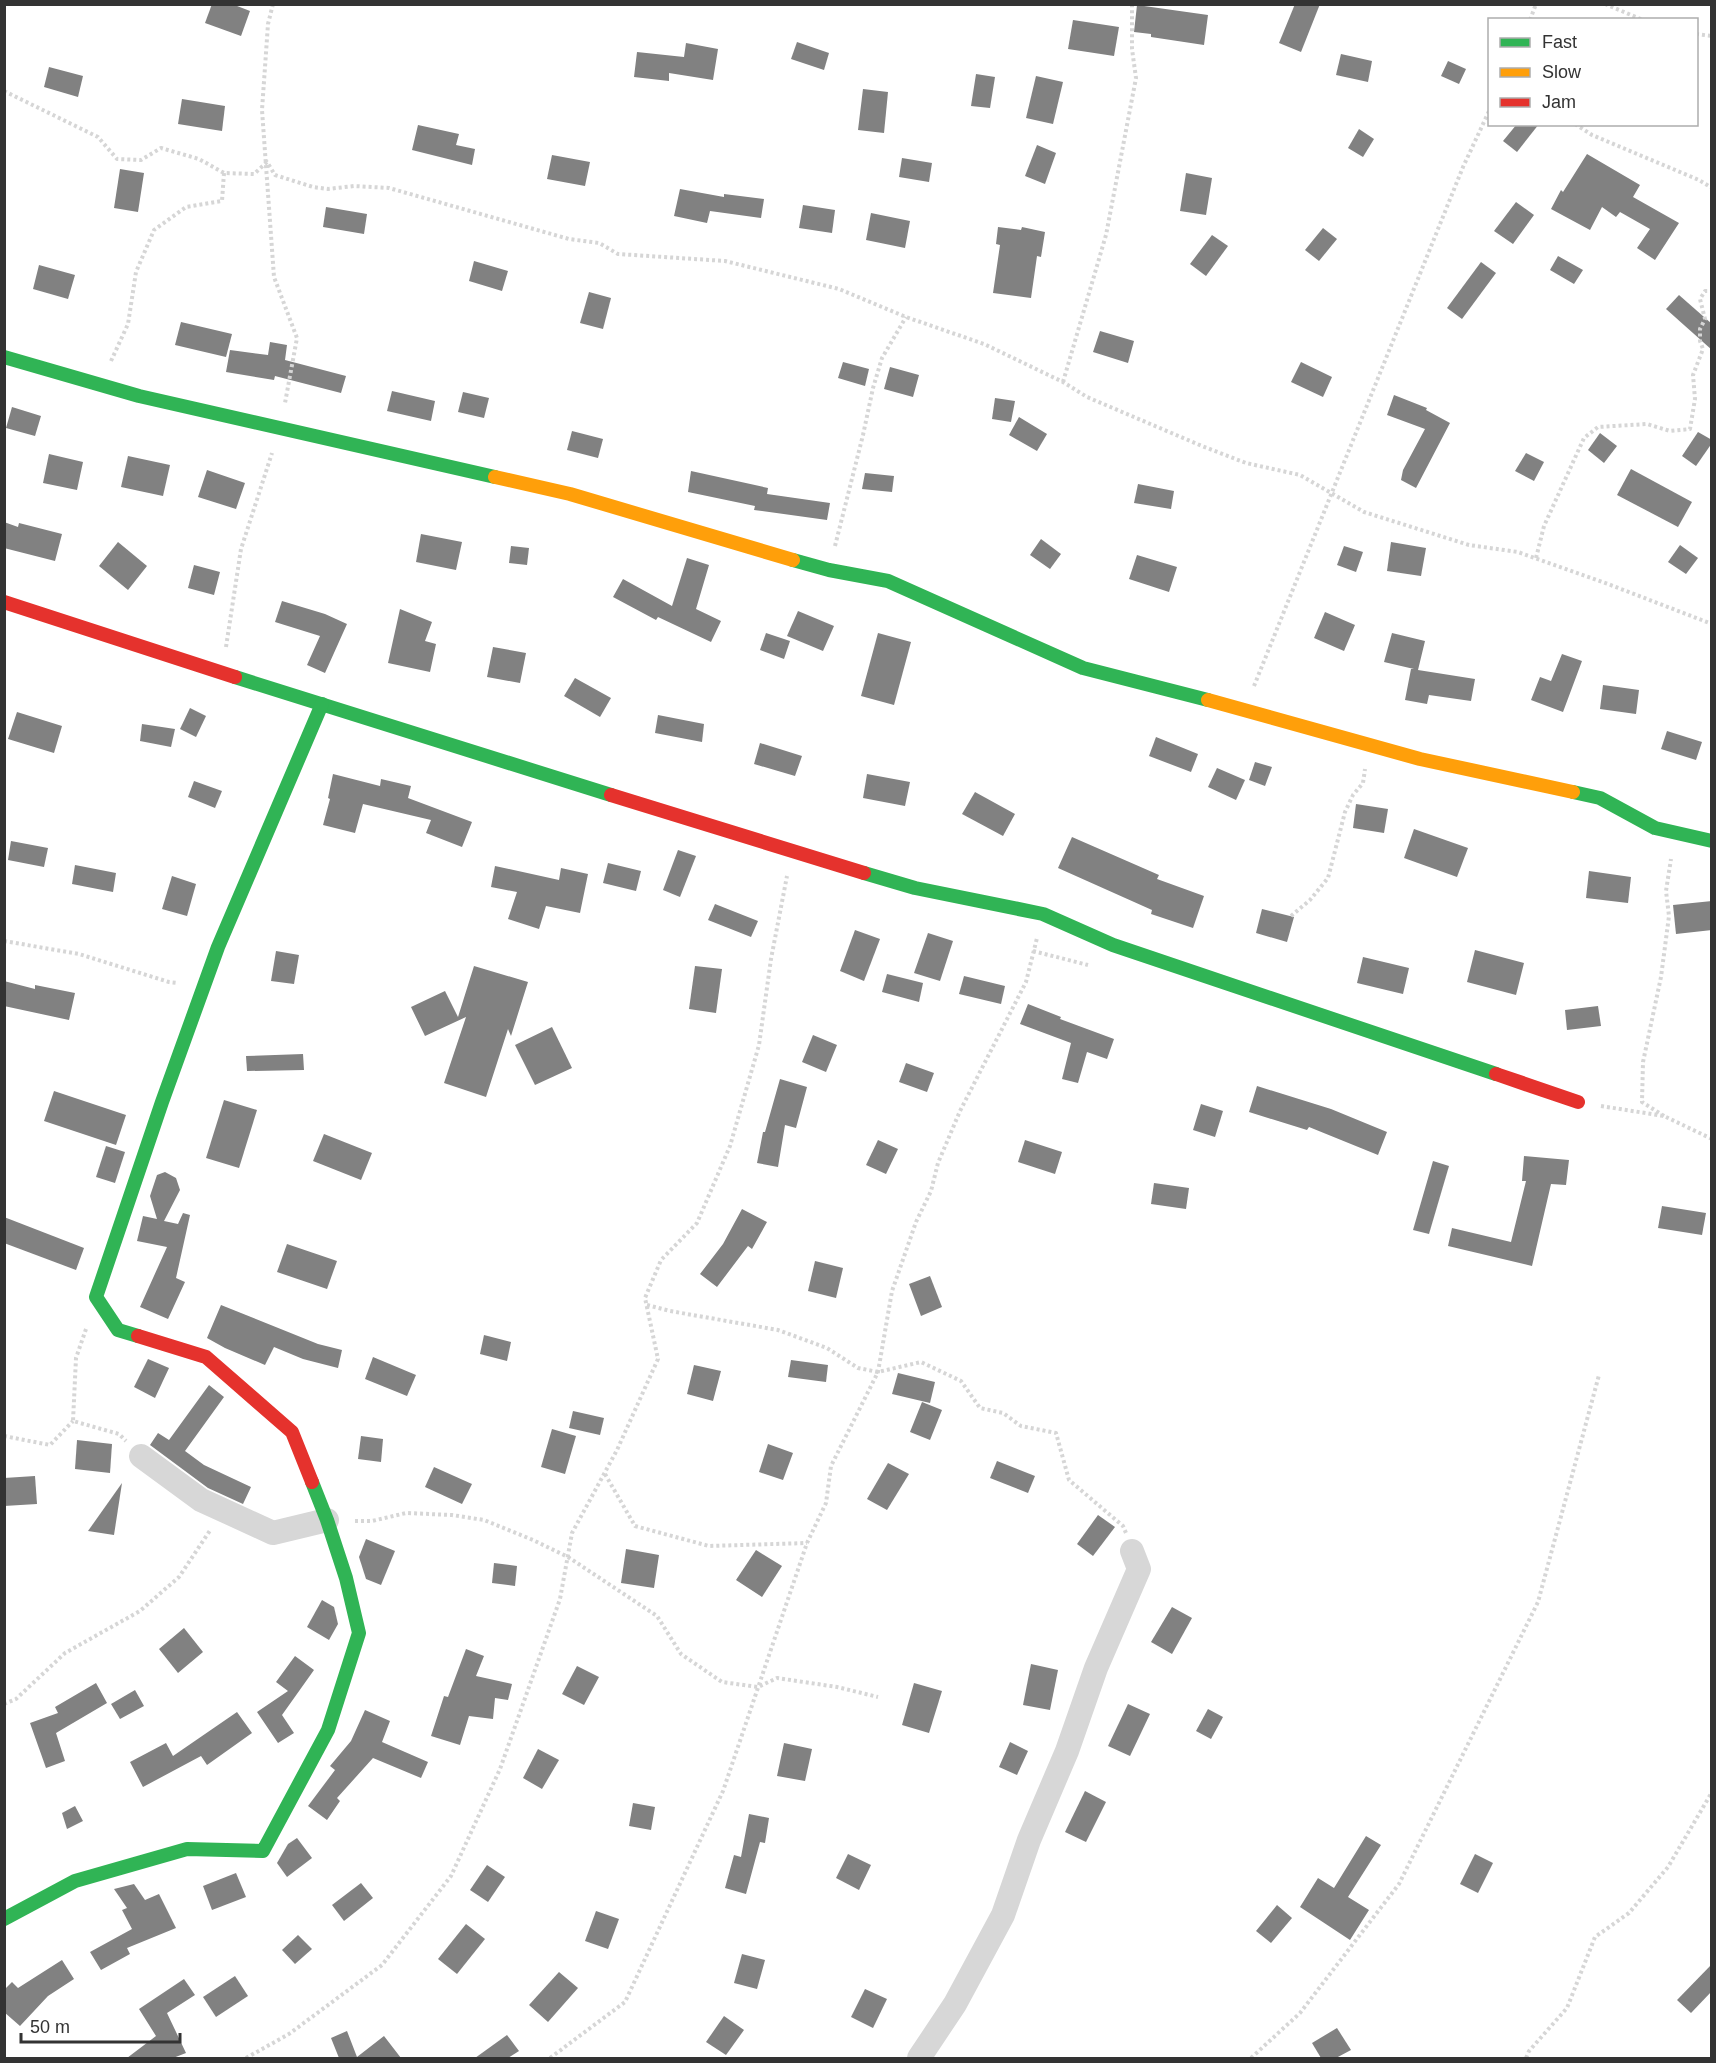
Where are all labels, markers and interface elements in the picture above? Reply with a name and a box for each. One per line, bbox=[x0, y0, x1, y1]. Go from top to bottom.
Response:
legend bbox=[1488, 18, 1698, 126]
text: Fast bbox=[1542, 32, 1577, 52]
text: Slow bbox=[1542, 62, 1582, 82]
text: Jam bbox=[1542, 92, 1576, 112]
scale bar bbox=[21, 2006, 180, 2044]
text: 50 m bbox=[30, 2017, 70, 2037]

